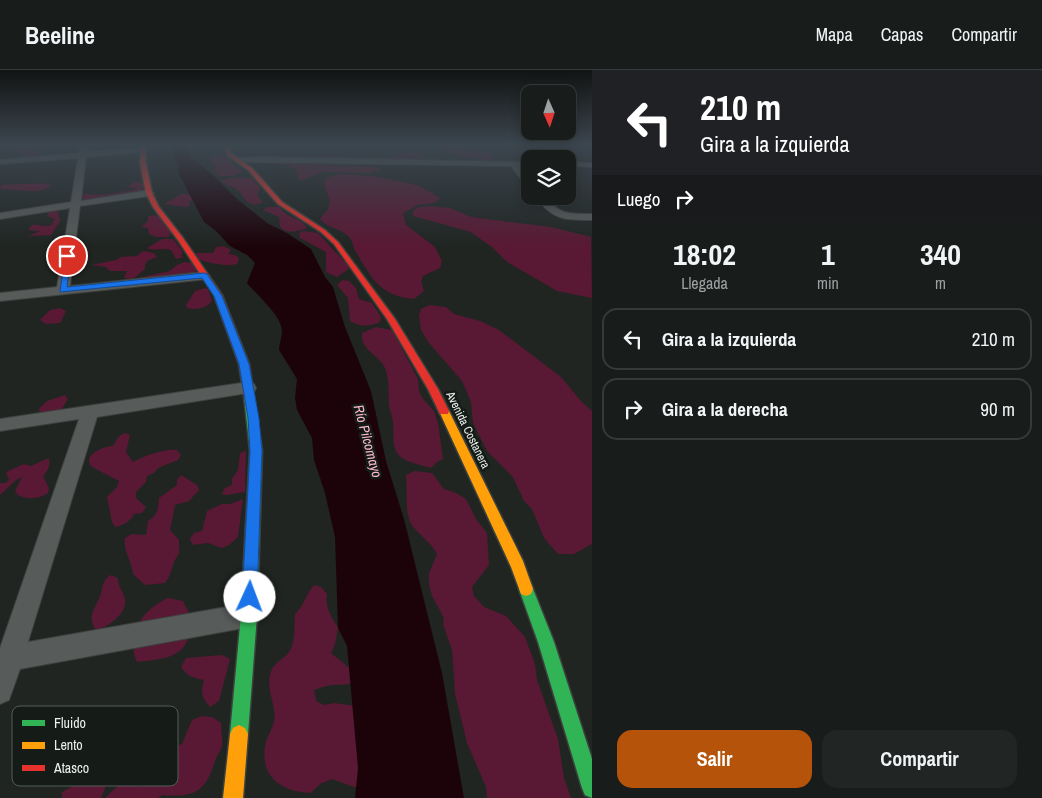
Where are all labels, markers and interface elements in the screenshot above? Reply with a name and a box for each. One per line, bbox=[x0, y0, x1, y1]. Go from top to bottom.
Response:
text: Beeline bbox=[25, 19, 95, 51]
text: Mapa bbox=[816, 22, 853, 47]
text: Capas bbox=[881, 22, 923, 47]
text: Compartir bbox=[951, 22, 1017, 47]
text: 210 m bbox=[700, 84, 781, 131]
north arrow bbox=[521, 85, 576, 140]
map controls bbox=[521, 85, 576, 205]
icon: left bbox=[617, 90, 682, 155]
text: Gira a la izquierda bbox=[700, 129, 849, 159]
button: layers bbox=[521, 150, 576, 205]
icon: right bbox=[670, 185, 698, 213]
text: Luego bbox=[617, 186, 660, 212]
text: 18:02 bbox=[673, 234, 736, 274]
text: 1 bbox=[821, 234, 835, 274]
text: 340 bbox=[920, 234, 961, 274]
pin bbox=[46, 235, 88, 277]
icon: arrive bbox=[53, 242, 81, 270]
text: Llegada bbox=[681, 272, 728, 294]
text: min bbox=[817, 272, 839, 294]
text: m bbox=[935, 272, 946, 294]
icon: left bbox=[619, 325, 647, 353]
text: Gira a la izquierda bbox=[662, 326, 796, 352]
text: 210 m bbox=[972, 326, 1015, 352]
street label: Avenida Costanera bbox=[442, 388, 494, 472]
icon: right bbox=[619, 395, 647, 423]
text: Gira a la derecha bbox=[662, 396, 788, 422]
text: 90 m bbox=[980, 396, 1015, 422]
water label: Río Pilcomayo bbox=[350, 403, 386, 479]
position arrow bbox=[223, 570, 275, 622]
legend bbox=[12, 706, 178, 786]
text: Fluido bbox=[54, 714, 86, 732]
button: Salir bbox=[617, 730, 812, 788]
button: Compartir bbox=[822, 730, 1017, 788]
text: Lento bbox=[54, 736, 83, 754]
text: Atasco bbox=[53, 759, 89, 777]

